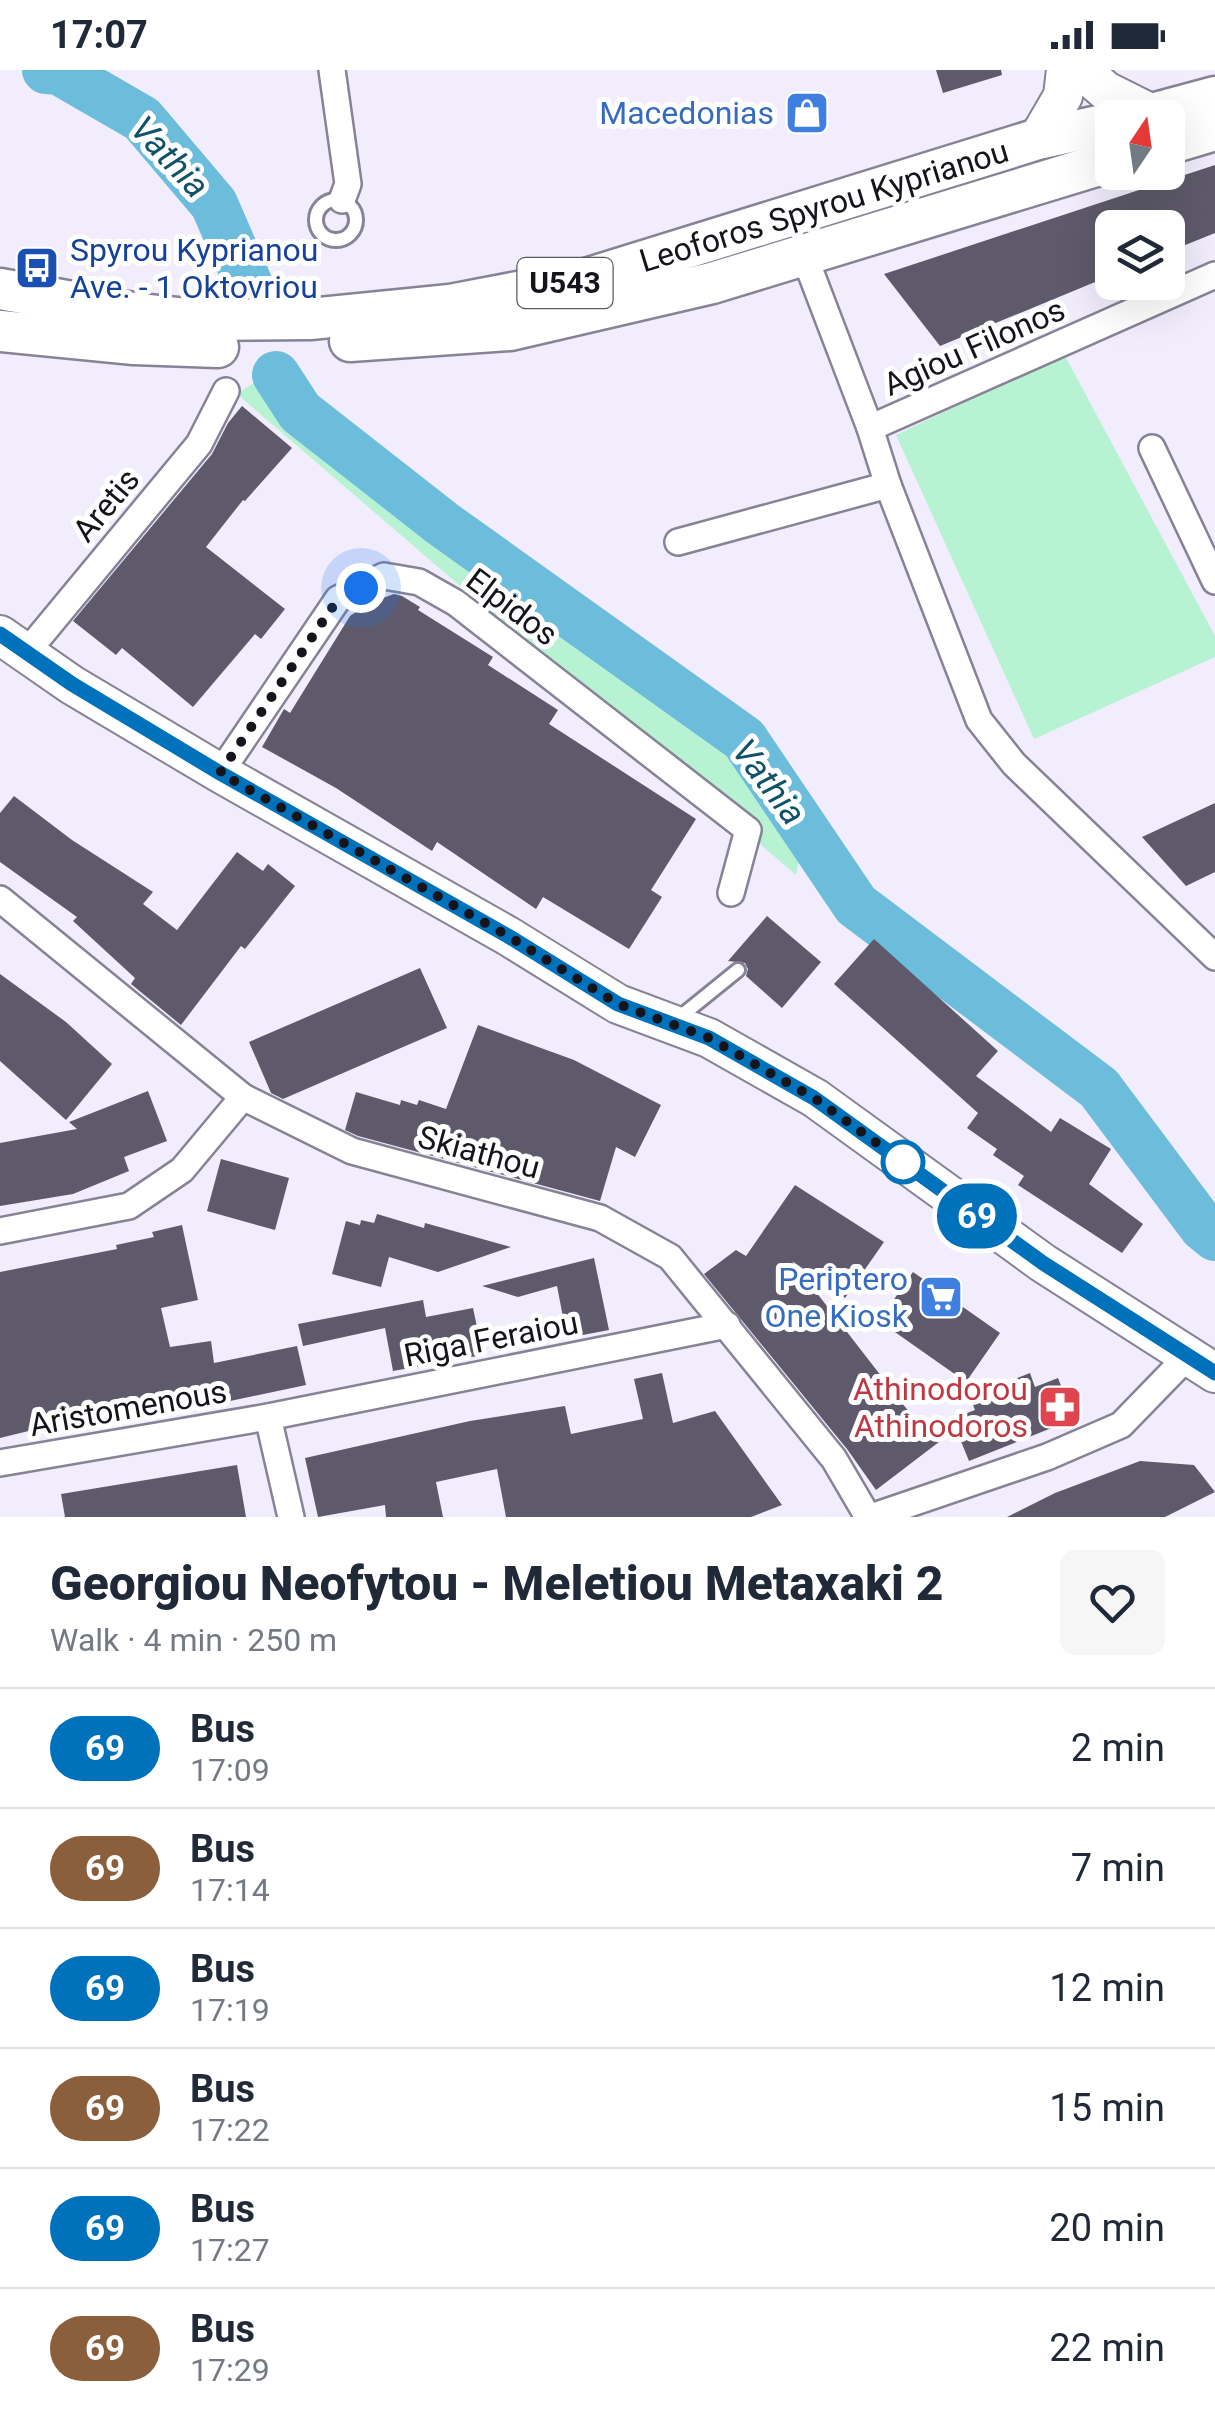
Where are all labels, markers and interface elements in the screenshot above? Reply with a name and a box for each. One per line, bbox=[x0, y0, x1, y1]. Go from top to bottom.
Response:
text: 17:07 bbox=[50, 13, 148, 57]
shop icon: Macedonias bbox=[784, 90, 830, 136]
place label: Macedonias bbox=[599, 94, 774, 132]
north arrow bbox=[1095, 100, 1185, 190]
map controls bbox=[1095, 100, 1185, 300]
water label: Vathia bbox=[122, 108, 217, 206]
street label: Leoforos Spyrou Kyprianou bbox=[635, 132, 1013, 280]
button: layers bbox=[1095, 210, 1185, 300]
place label: Spyrou Kyprianou Ave. - 1 Oktovriou bbox=[70, 231, 318, 306]
bus stop icon: Spyrou Kyprianou Ave. - 1 Oktovriou bbox=[14, 245, 60, 291]
road number: U543 bbox=[518, 258, 612, 308]
street label: Agiou Filonos bbox=[877, 290, 1071, 404]
street label: Aretis bbox=[65, 461, 147, 549]
street label: Elpidos bbox=[459, 560, 565, 654]
your location bbox=[336, 563, 386, 613]
water label: Vathia bbox=[723, 732, 814, 833]
street label: Skiathou bbox=[414, 1118, 544, 1186]
unlabelled marker bbox=[882, 1141, 924, 1183]
line badge: 69 bbox=[932, 1184, 1022, 1248]
text: 69 bbox=[957, 1196, 997, 1237]
place label: Periptero One Kiosk bbox=[765, 1260, 909, 1335]
supermarket icon: Periptero One Kiosk bbox=[918, 1274, 964, 1320]
street label: Riga Feraiou bbox=[401, 1304, 581, 1374]
place label: Athinodorou Athinodoros bbox=[853, 1370, 1028, 1445]
street label: Aristomenous bbox=[26, 1372, 230, 1444]
pharmacy icon: Athinodorou Athinodoros bbox=[1037, 1384, 1083, 1430]
button: heart bbox=[1060, 1550, 1165, 1655]
text: Georgiou Neofytou - Meletiou Metaxaki 2 bbox=[50, 1555, 944, 1612]
text: Walk · 4 min · 250 m bbox=[50, 1621, 337, 1659]
text: Bus bbox=[190, 1707, 255, 1751]
text: 2 min bbox=[1071, 1726, 1165, 1770]
text: 69 bbox=[85, 1728, 125, 1769]
text: 17:09 bbox=[190, 1751, 270, 1789]
text: Bus bbox=[190, 1827, 255, 1871]
text: 7 min bbox=[1071, 1846, 1165, 1890]
text: 69 bbox=[85, 1848, 125, 1889]
text: 17:14 bbox=[190, 1871, 270, 1909]
text: Bus bbox=[190, 1947, 255, 1991]
text: 12 min bbox=[1049, 1966, 1165, 2010]
text: 69 bbox=[85, 1968, 125, 2009]
text: 17:19 bbox=[190, 1991, 270, 2029]
text: Bus bbox=[190, 2067, 255, 2111]
text: 15 min bbox=[1049, 2086, 1165, 2130]
text: 69 bbox=[85, 2088, 125, 2129]
text: 17:22 bbox=[190, 2111, 270, 2149]
text: Bus bbox=[190, 2187, 255, 2231]
text: 20 min bbox=[1049, 2206, 1165, 2250]
text: 69 bbox=[85, 2208, 125, 2249]
text: 17:27 bbox=[190, 2231, 270, 2269]
text: Bus bbox=[190, 2307, 255, 2351]
text: 22 min bbox=[1049, 2326, 1165, 2370]
text: 69 bbox=[85, 2328, 125, 2369]
text: 17:29 bbox=[190, 2351, 270, 2389]

